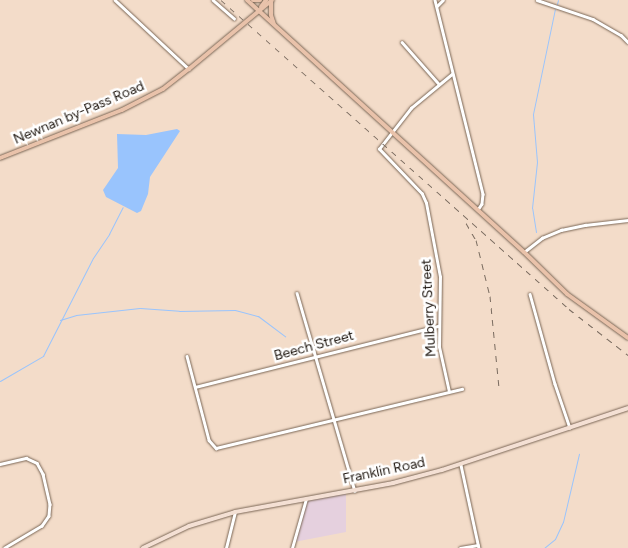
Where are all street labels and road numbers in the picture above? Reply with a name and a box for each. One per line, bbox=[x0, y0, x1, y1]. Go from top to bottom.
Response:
street label: Newnan by-Pass Road bbox=[11, 78, 147, 148]
street label: Mulberry Street bbox=[418, 259, 440, 357]
street label: Beech Street bbox=[272, 327, 356, 365]
street label: Franklin Road bbox=[341, 454, 427, 488]

